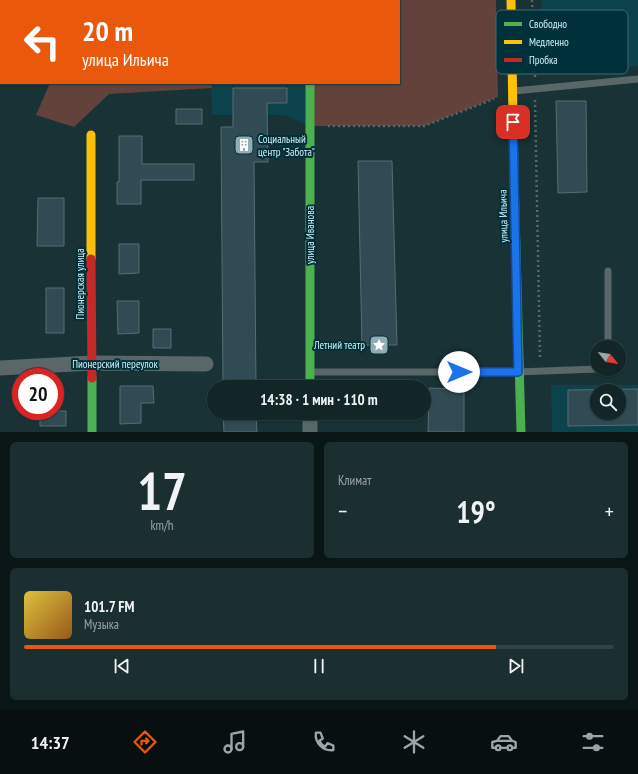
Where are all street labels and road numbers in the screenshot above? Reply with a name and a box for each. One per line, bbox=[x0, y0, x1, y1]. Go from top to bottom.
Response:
street label: улица Ильича bbox=[496, 189, 510, 243]
street label: улица Иванова bbox=[303, 206, 317, 264]
street label: Пионерская улица bbox=[73, 248, 87, 320]
street label: Пионерский переулок bbox=[72, 357, 159, 371]

